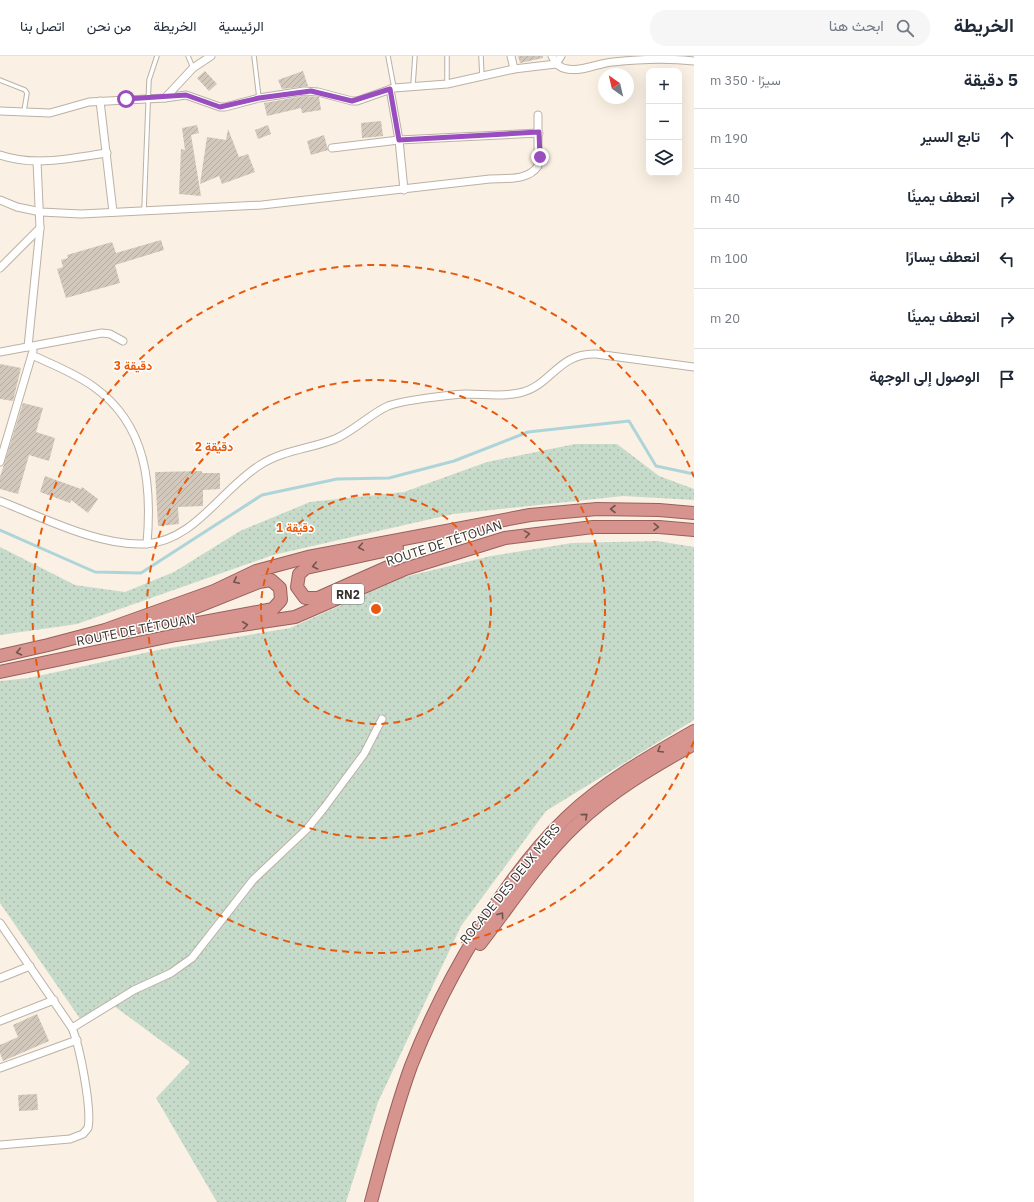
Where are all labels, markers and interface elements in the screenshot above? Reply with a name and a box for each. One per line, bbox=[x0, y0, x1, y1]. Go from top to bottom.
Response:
search box bbox=[650, 10, 930, 46]
text: الخريطة bbox=[954, 13, 1014, 37]
text: ابحث هنا bbox=[829, 16, 884, 35]
text: اتصل بنا bbox=[20, 17, 65, 35]
text: من نحن bbox=[87, 17, 131, 35]
text: الخريطة bbox=[153, 17, 197, 35]
text: الرئيسية bbox=[219, 17, 264, 35]
icon: search bbox=[894, 17, 916, 39]
north arrow bbox=[598, 68, 634, 104]
map controls bbox=[646, 68, 682, 176]
button: + bbox=[646, 68, 682, 104]
text: 5 دقيقة bbox=[964, 69, 1018, 91]
text: سيرًا · 350 m bbox=[710, 72, 781, 89]
route start bbox=[117, 90, 135, 108]
button: − bbox=[646, 104, 682, 140]
text: تابع السير bbox=[921, 127, 980, 146]
icon: ahead bbox=[996, 128, 1018, 150]
text: 190 m bbox=[710, 130, 748, 147]
button: layers bbox=[646, 140, 682, 176]
route end bbox=[531, 148, 549, 166]
text: انعطف يمينًا bbox=[907, 187, 980, 206]
icon: right bbox=[996, 188, 1018, 210]
text: 40 m bbox=[710, 190, 740, 207]
text: انعطف يسارًا bbox=[905, 247, 980, 266]
icon: left bbox=[996, 248, 1018, 270]
text: 100 m bbox=[710, 250, 748, 267]
text: انعطف يمينًا bbox=[907, 307, 980, 326]
icon: right bbox=[996, 308, 1018, 330]
text: 20 m bbox=[710, 310, 740, 327]
text: 3 دقيقة bbox=[114, 358, 152, 373]
text: الوصول إلى الوجهة bbox=[869, 367, 980, 386]
icon: arrive bbox=[996, 368, 1018, 390]
text: 2 دقيقة bbox=[195, 439, 233, 454]
one-way arrow bbox=[610, 505, 616, 513]
street label: ROUTE DE TÉTOUAN bbox=[384, 516, 504, 570]
text: 1 دقيقة bbox=[276, 520, 314, 535]
one-way arrow bbox=[653, 523, 659, 532]
one-way arrow bbox=[524, 530, 530, 539]
one-way arrow bbox=[357, 542, 364, 551]
one-way arrow bbox=[312, 561, 318, 569]
one-way arrow bbox=[232, 576, 240, 584]
road number: RN2 bbox=[332, 584, 364, 604]
centre of rings bbox=[369, 602, 383, 616]
street label: ROUTE DE TÉTOUAN bbox=[75, 610, 197, 650]
one-way arrow bbox=[241, 621, 248, 630]
one-way arrow bbox=[16, 647, 23, 655]
one-way arrow bbox=[657, 746, 664, 753]
one-way arrow bbox=[581, 814, 588, 821]
street label: ROCADE DES DEUX MERS bbox=[456, 820, 564, 948]
one-way arrow bbox=[497, 913, 504, 920]

